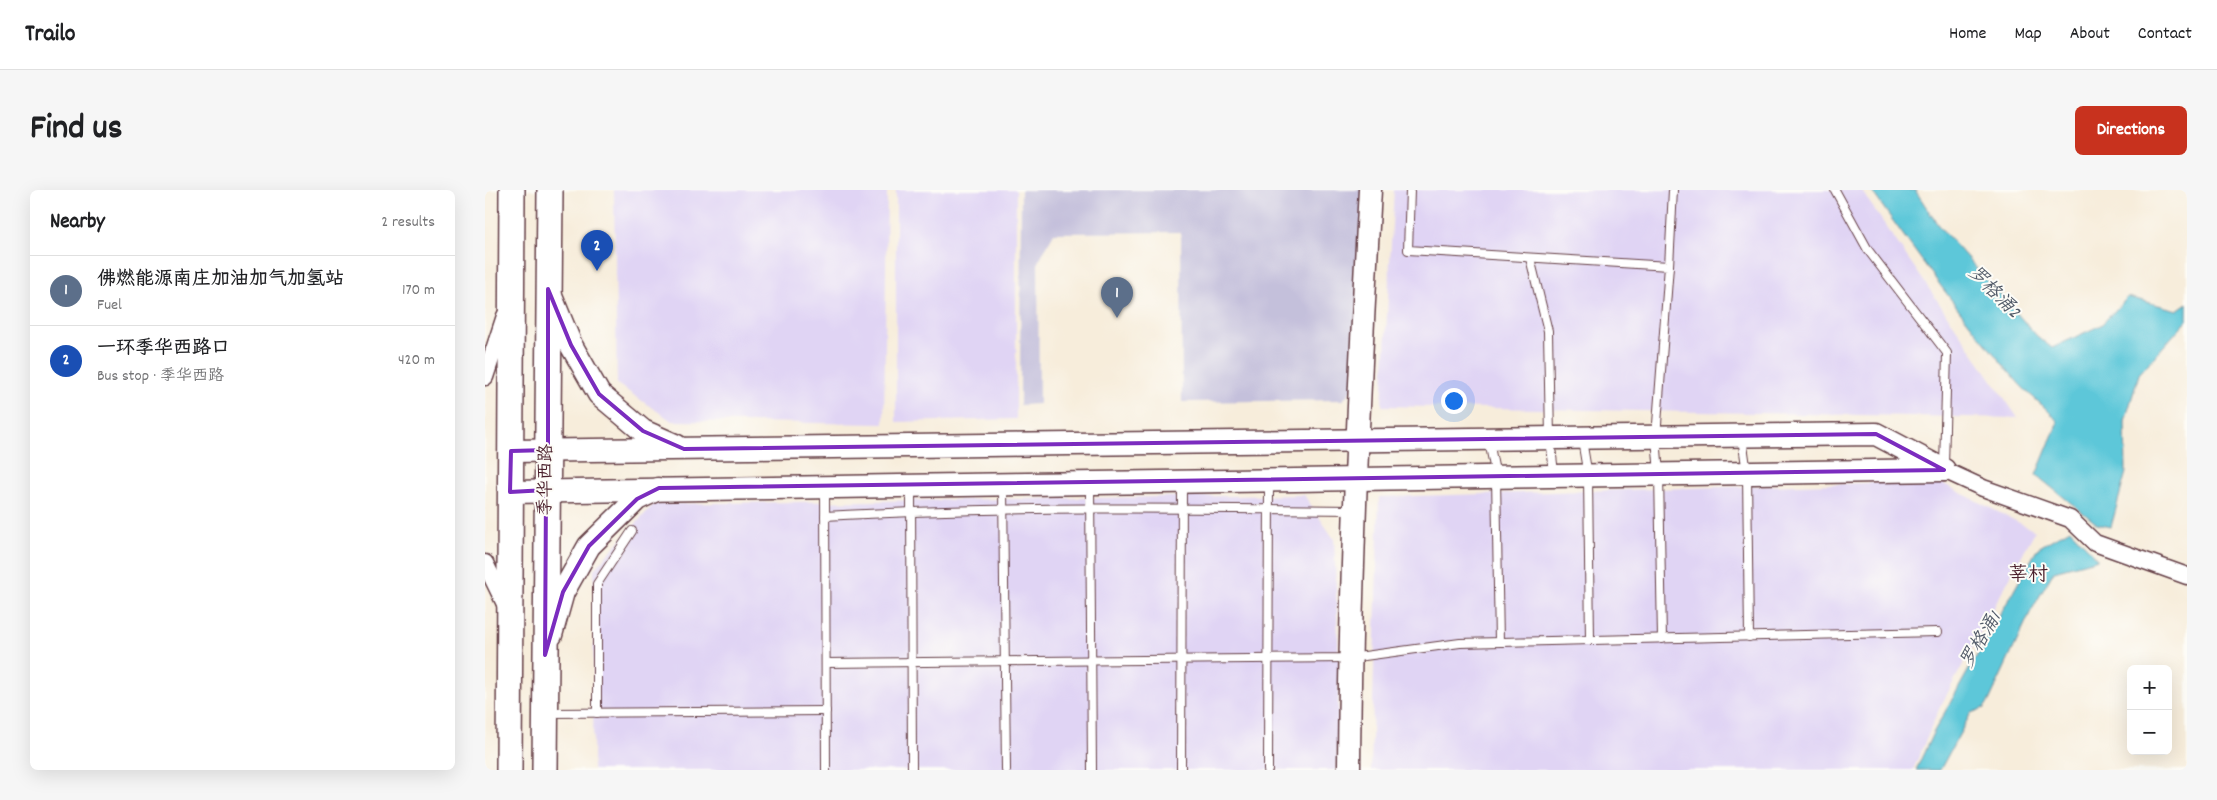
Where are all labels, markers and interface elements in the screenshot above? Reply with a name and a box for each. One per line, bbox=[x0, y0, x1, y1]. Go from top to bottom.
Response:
text: Trailo bbox=[25, 18, 76, 52]
text: Home bbox=[1949, 22, 1986, 47]
text: Map bbox=[2014, 22, 2042, 47]
text: About bbox=[2070, 22, 2110, 47]
text: Contact bbox=[2138, 22, 2192, 47]
text: Find us bbox=[30, 105, 122, 155]
button: Directions bbox=[2075, 106, 2187, 155]
text: Nearby bbox=[50, 208, 105, 238]
text: 2 results bbox=[381, 211, 435, 234]
pin: 2 bbox=[581, 230, 613, 271]
water label: 罗格涌2 bbox=[1960, 260, 2026, 326]
text: 佛燃能源南庄加油加气加氢站 bbox=[97, 267, 344, 294]
pin: 1 bbox=[1101, 277, 1133, 318]
text: 1 bbox=[64, 279, 68, 302]
text: 170 m bbox=[402, 279, 435, 302]
text: Fuel bbox=[97, 294, 122, 317]
text: 一环季华西路口 bbox=[97, 336, 230, 363]
text: 2 bbox=[63, 349, 70, 372]
text: 420 m bbox=[398, 349, 435, 372]
text: Bus stop · 季华西路 bbox=[97, 365, 224, 388]
your location bbox=[1441, 388, 1467, 414]
street label: 季华西路 bbox=[534, 444, 560, 516]
district label: 莘村 bbox=[2008, 562, 2048, 590]
water label: 罗格涌1 bbox=[1955, 606, 2010, 674]
map controls bbox=[2127, 665, 2172, 755]
button: + bbox=[2127, 665, 2172, 710]
button: − bbox=[2127, 710, 2172, 755]

